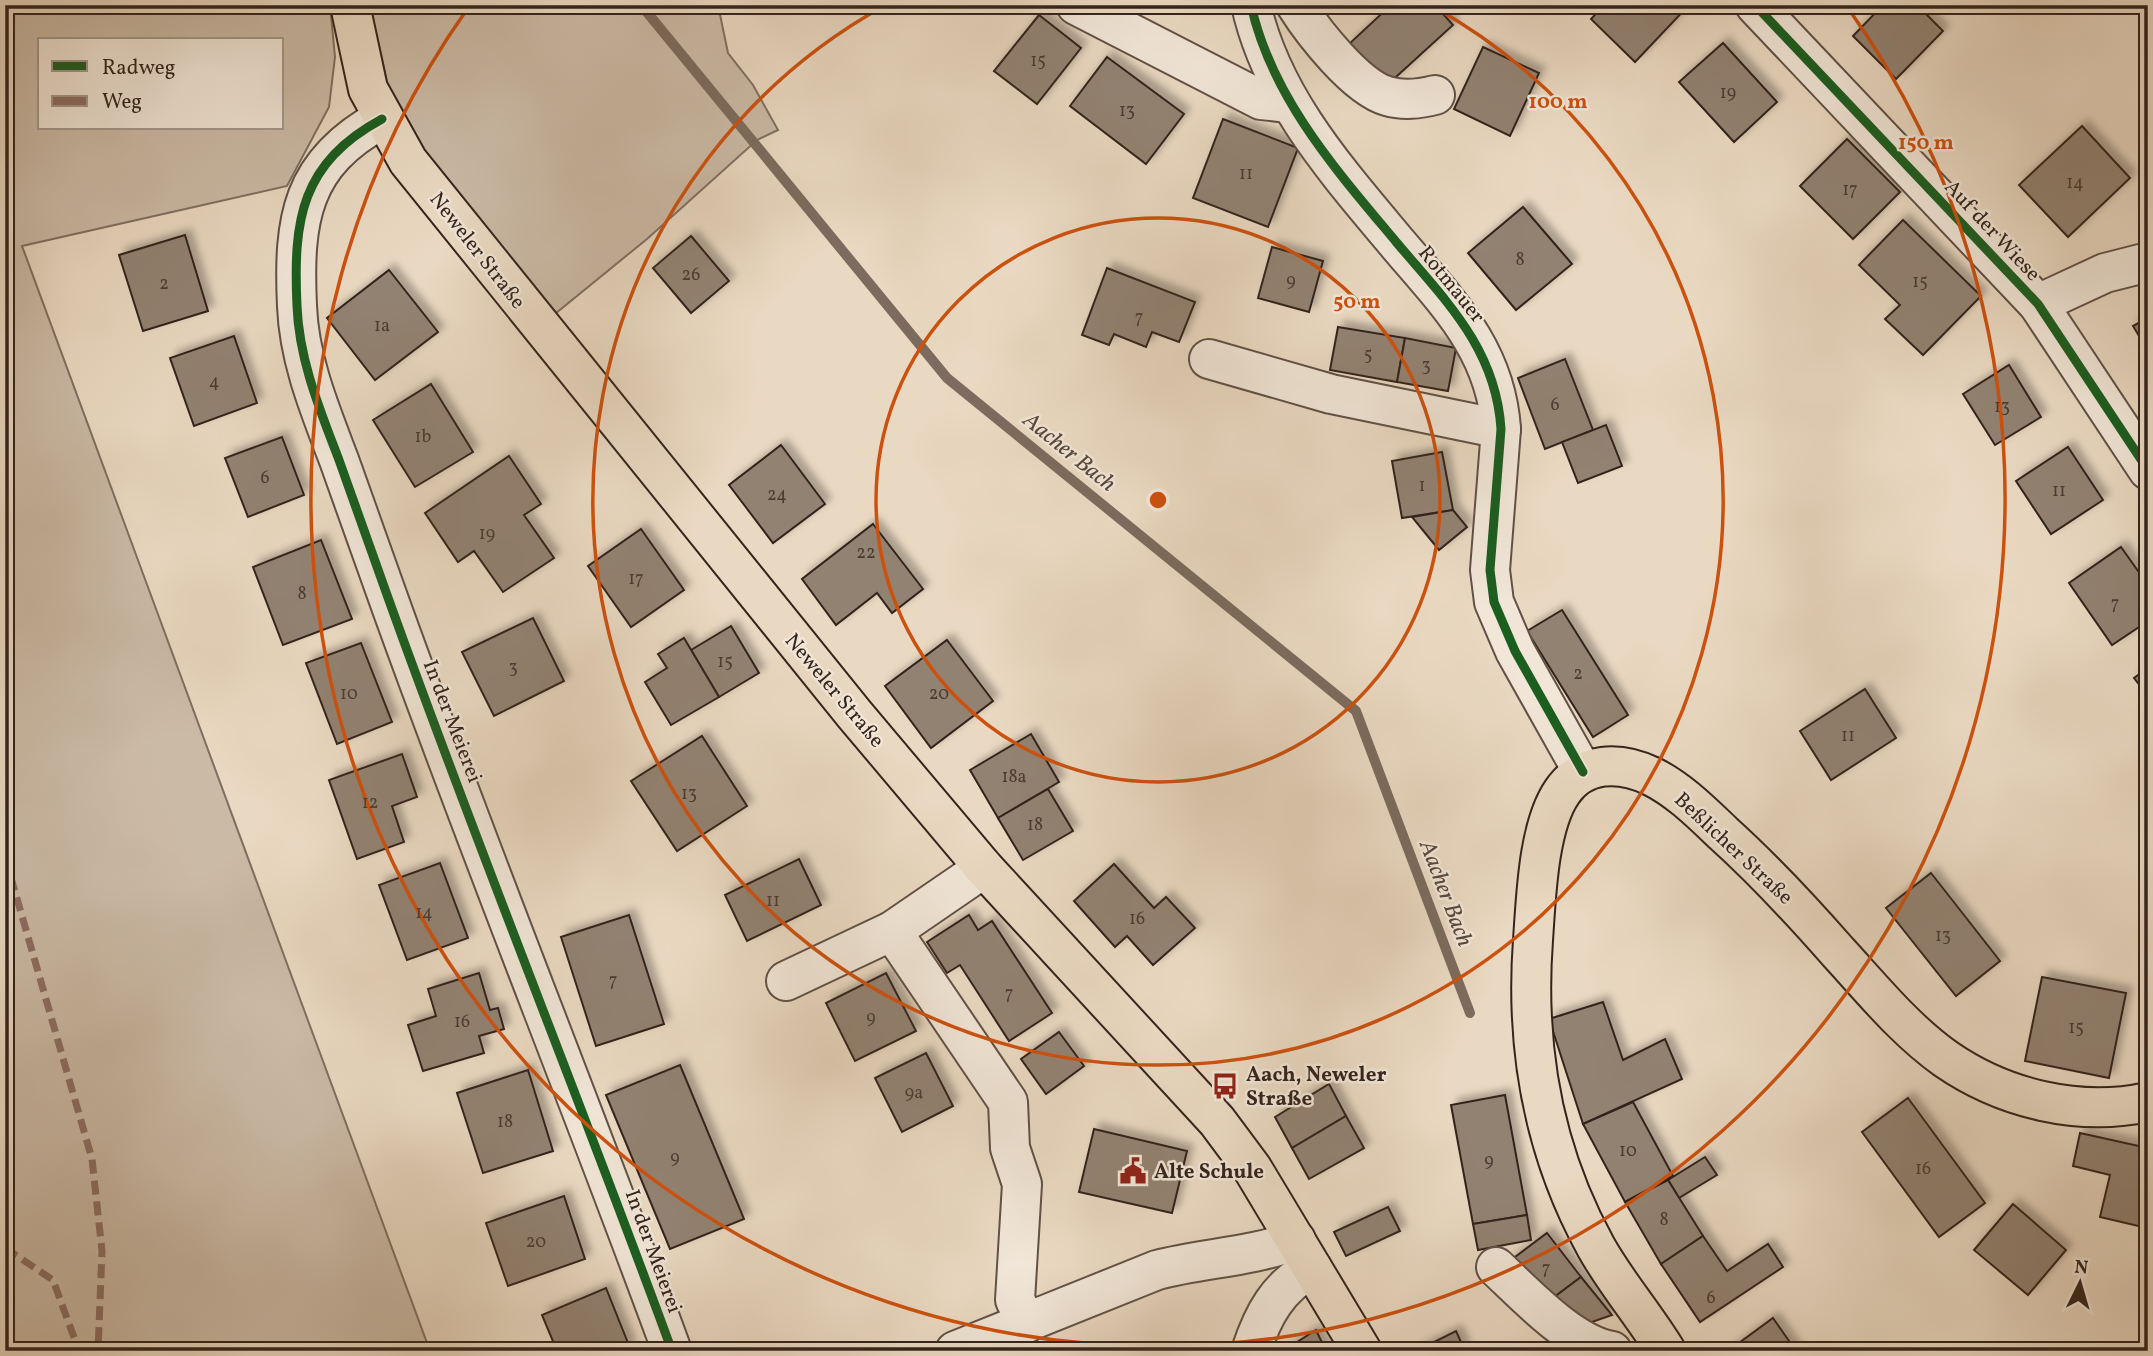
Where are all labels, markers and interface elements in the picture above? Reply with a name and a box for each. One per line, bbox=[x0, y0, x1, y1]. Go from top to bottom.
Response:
legend bbox=[38, 38, 284, 130]
house number: 15 bbox=[1030, 49, 1046, 74]
text: Radweg bbox=[102, 54, 175, 83]
house number: 19 bbox=[1720, 81, 1736, 106]
text: Weg bbox=[102, 88, 142, 117]
text: 100 m bbox=[1528, 88, 1588, 117]
house number: 13 bbox=[1119, 99, 1135, 124]
text: 150 m bbox=[1898, 129, 1954, 158]
house number: 11 bbox=[1239, 162, 1253, 187]
house number: 14 bbox=[2066, 171, 2084, 196]
street label: Auf der Wiese bbox=[1937, 174, 2047, 288]
house number: 17 bbox=[1842, 178, 1858, 203]
street label: Neweler Straße bbox=[422, 186, 532, 316]
street label: Rotmauer bbox=[1411, 240, 1491, 330]
house number: 8 bbox=[1515, 248, 1525, 273]
house number: 26 bbox=[682, 263, 700, 288]
house number: 9 bbox=[1286, 269, 1296, 294]
house number: 15 bbox=[1912, 270, 1928, 295]
house number: 2 bbox=[159, 272, 169, 297]
text: 50 m bbox=[1333, 288, 1381, 317]
house number: 7 bbox=[1135, 306, 1143, 331]
house number: 1a bbox=[374, 314, 390, 339]
house number: 5 bbox=[1364, 343, 1372, 368]
house number: 3 bbox=[1421, 354, 1431, 379]
house number: 4 bbox=[209, 370, 219, 395]
house number: 6 bbox=[1550, 393, 1560, 418]
house number: 13 bbox=[1994, 395, 2010, 420]
water label: Aacher Bach bbox=[1015, 404, 1122, 500]
house number: 1b bbox=[415, 425, 432, 450]
house number: 6 bbox=[260, 466, 270, 491]
house number: 1 bbox=[1419, 474, 1425, 499]
house number: 11 bbox=[2052, 479, 2066, 504]
house number: 24 bbox=[767, 483, 787, 508]
centre of rings bbox=[1146, 488, 1170, 512]
house number: 19 bbox=[479, 522, 495, 547]
house number: 22 bbox=[856, 541, 876, 566]
house number: 17 bbox=[628, 567, 644, 592]
house number: 8 bbox=[297, 582, 307, 607]
house number: 7 bbox=[2111, 592, 2119, 617]
street label: Neweler Straße bbox=[777, 628, 890, 754]
house number: 15 bbox=[717, 650, 733, 675]
street label: In der Meierei bbox=[415, 656, 488, 787]
house number: 3 bbox=[508, 656, 518, 681]
house number: 2 bbox=[1573, 662, 1583, 687]
house number: 10 bbox=[340, 682, 358, 707]
house number: 20 bbox=[929, 682, 949, 707]
house number: 11 bbox=[1841, 724, 1855, 749]
house number: 18a bbox=[1001, 765, 1027, 790]
house number: 13 bbox=[681, 782, 697, 807]
street label: Beßlicher Straße bbox=[1667, 786, 1799, 912]
house number: 12 bbox=[362, 791, 378, 816]
house number: 18 bbox=[1027, 813, 1043, 838]
water label: Aacher Bach bbox=[1410, 835, 1480, 951]
house number: 11 bbox=[766, 889, 780, 914]
house number: 14 bbox=[415, 901, 433, 926]
house number: 16 bbox=[1129, 907, 1145, 932]
house number: 13 bbox=[1935, 924, 1951, 949]
house number: 7 bbox=[609, 969, 617, 994]
house number: 7 bbox=[1005, 982, 1013, 1007]
house number: 9 bbox=[866, 1006, 876, 1031]
house number: 16 bbox=[454, 1010, 470, 1035]
house number: 15 bbox=[2068, 1016, 2084, 1041]
place label: Aach, Neweler Straße bbox=[1246, 1061, 1386, 1114]
bus stop icon: Aach, Neweler Straße bbox=[1210, 1071, 1240, 1101]
house number: 9a bbox=[905, 1081, 923, 1106]
house number: 18 bbox=[497, 1110, 513, 1135]
house number: 10 bbox=[1619, 1139, 1637, 1164]
house number: 9 bbox=[670, 1146, 680, 1171]
house number: 9 bbox=[1484, 1149, 1494, 1174]
public building icon: Alte Schule bbox=[1118, 1156, 1148, 1186]
house number: 16 bbox=[1915, 1157, 1931, 1182]
place label: Alte Schule bbox=[1154, 1158, 1264, 1187]
street label: In der Meierei bbox=[617, 1186, 688, 1317]
house number: 8 bbox=[1659, 1208, 1669, 1233]
house number: 20 bbox=[526, 1230, 546, 1255]
north arrow bbox=[2044, 1248, 2114, 1318]
text: N bbox=[2073, 1255, 2090, 1282]
house number: 7 bbox=[1542, 1257, 1550, 1282]
house number: 6 bbox=[1706, 1286, 1716, 1311]

